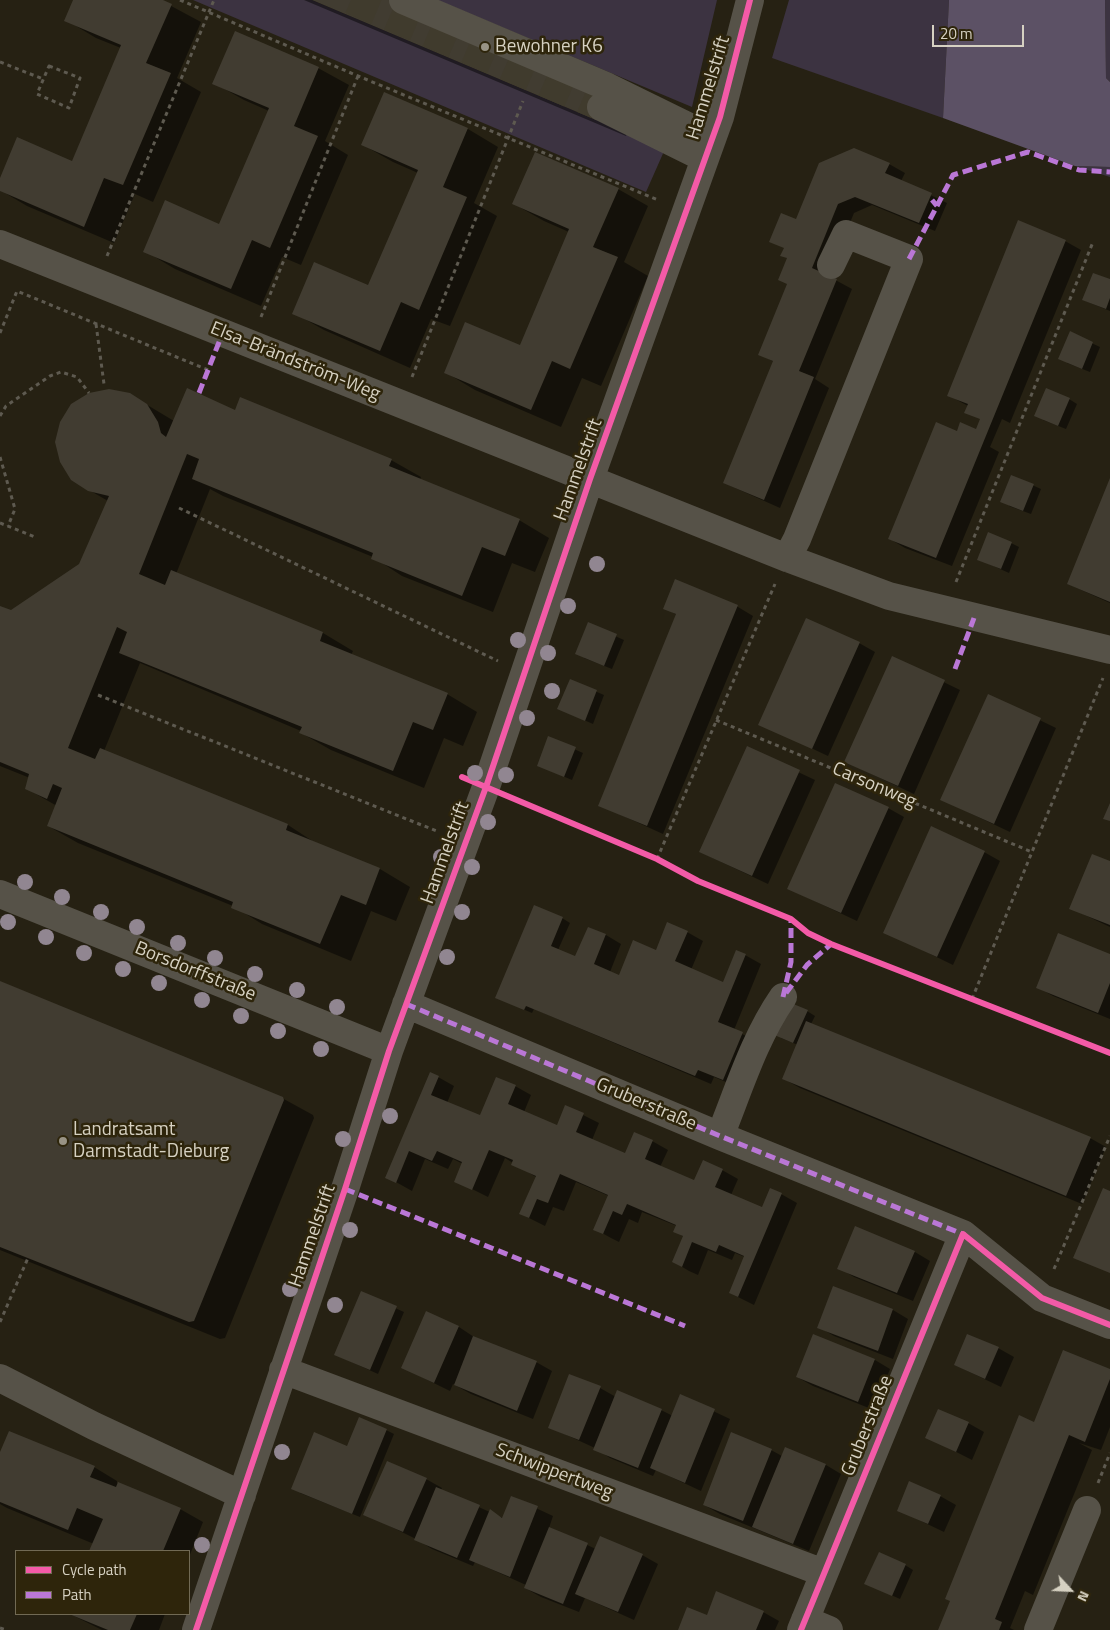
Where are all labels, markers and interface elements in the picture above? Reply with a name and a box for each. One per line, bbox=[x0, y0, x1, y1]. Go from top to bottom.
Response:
scale bar bbox=[935, 15, 1028, 47]
text: 20 m bbox=[940, 22, 973, 45]
street label: Hammelstrift bbox=[682, 33, 736, 143]
place label: Bewohner K6 bbox=[495, 36, 603, 58]
marker: Bewohner K6 bbox=[479, 41, 491, 53]
street label: Elsa-Brändström-Weg bbox=[207, 317, 383, 407]
street label: Hammelstrift bbox=[550, 416, 608, 524]
street label: Carsonweg bbox=[829, 758, 919, 814]
street label: Hammelstrift bbox=[417, 799, 475, 907]
street label: Borsdorffstraße bbox=[131, 937, 259, 1007]
street label: Gruberstraße bbox=[592, 1074, 700, 1136]
place label: Landratsamt Darmstadt-Dieburg bbox=[73, 1119, 229, 1163]
marker: Landratsamt Darmstadt-Dieburg bbox=[57, 1135, 69, 1147]
street label: Hammelstrift bbox=[285, 1182, 341, 1290]
street label: Gruberstraße bbox=[837, 1372, 899, 1480]
street label: Schwippertweg bbox=[492, 1439, 616, 1505]
legend bbox=[15, 1550, 190, 1615]
text: Cycle path bbox=[62, 1558, 127, 1581]
north arrow bbox=[1045, 1565, 1095, 1615]
text: Path bbox=[62, 1583, 92, 1606]
text: N bbox=[1072, 1588, 1096, 1605]

